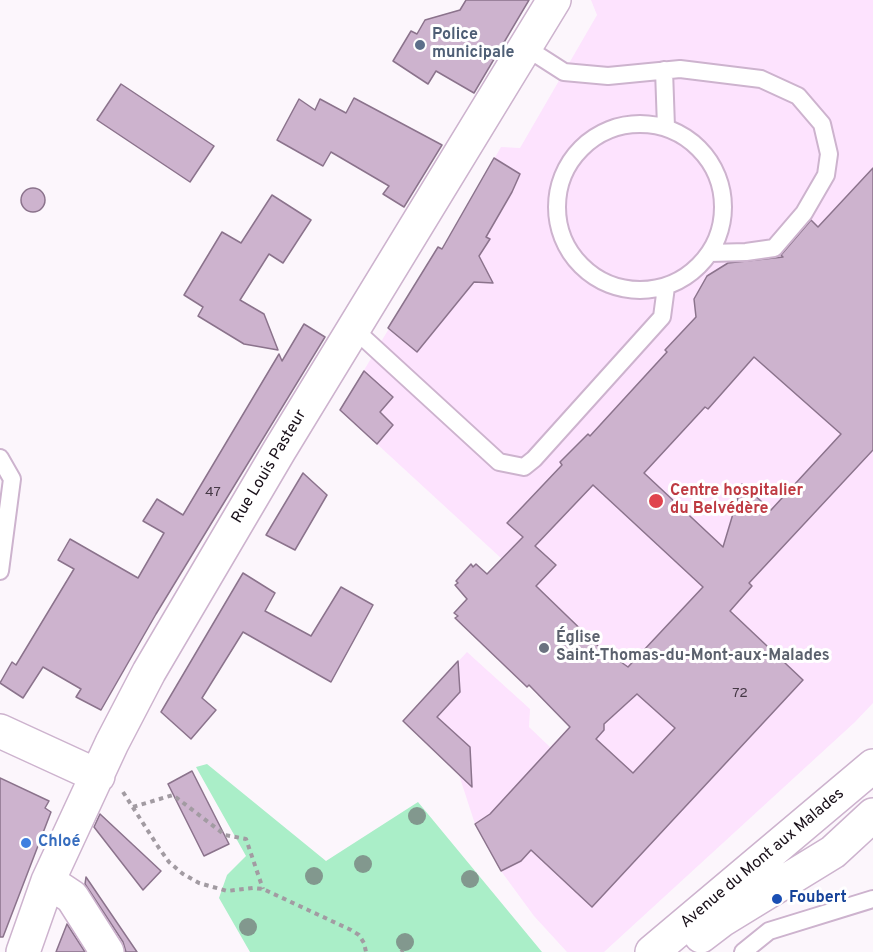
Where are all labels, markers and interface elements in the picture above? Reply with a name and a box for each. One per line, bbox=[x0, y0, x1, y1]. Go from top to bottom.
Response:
place label: Police municipale bbox=[432, 26, 514, 64]
marker: Police municipale bbox=[413, 38, 427, 52]
street label: Rue Louis Pasteur bbox=[228, 407, 312, 527]
place label: Centre hospitalier du Belvédère bbox=[670, 482, 803, 520]
house number: 47 bbox=[205, 485, 221, 501]
marker: Centre hospitalier du Belvédère bbox=[647, 492, 665, 510]
place label: Église Saint-Thomas-du-Mont-aux-Malades bbox=[556, 629, 830, 667]
marker: Église Saint-Thomas-du-Mont-aux-Malades bbox=[537, 641, 551, 655]
house number: 72 bbox=[732, 686, 748, 702]
street label: Avenue du Mont aux Malades bbox=[677, 785, 849, 933]
place label: Chloé bbox=[38, 833, 80, 853]
marker: Chloé bbox=[19, 836, 33, 850]
place label: Foubert bbox=[789, 889, 847, 909]
marker: Foubert bbox=[770, 892, 784, 906]

